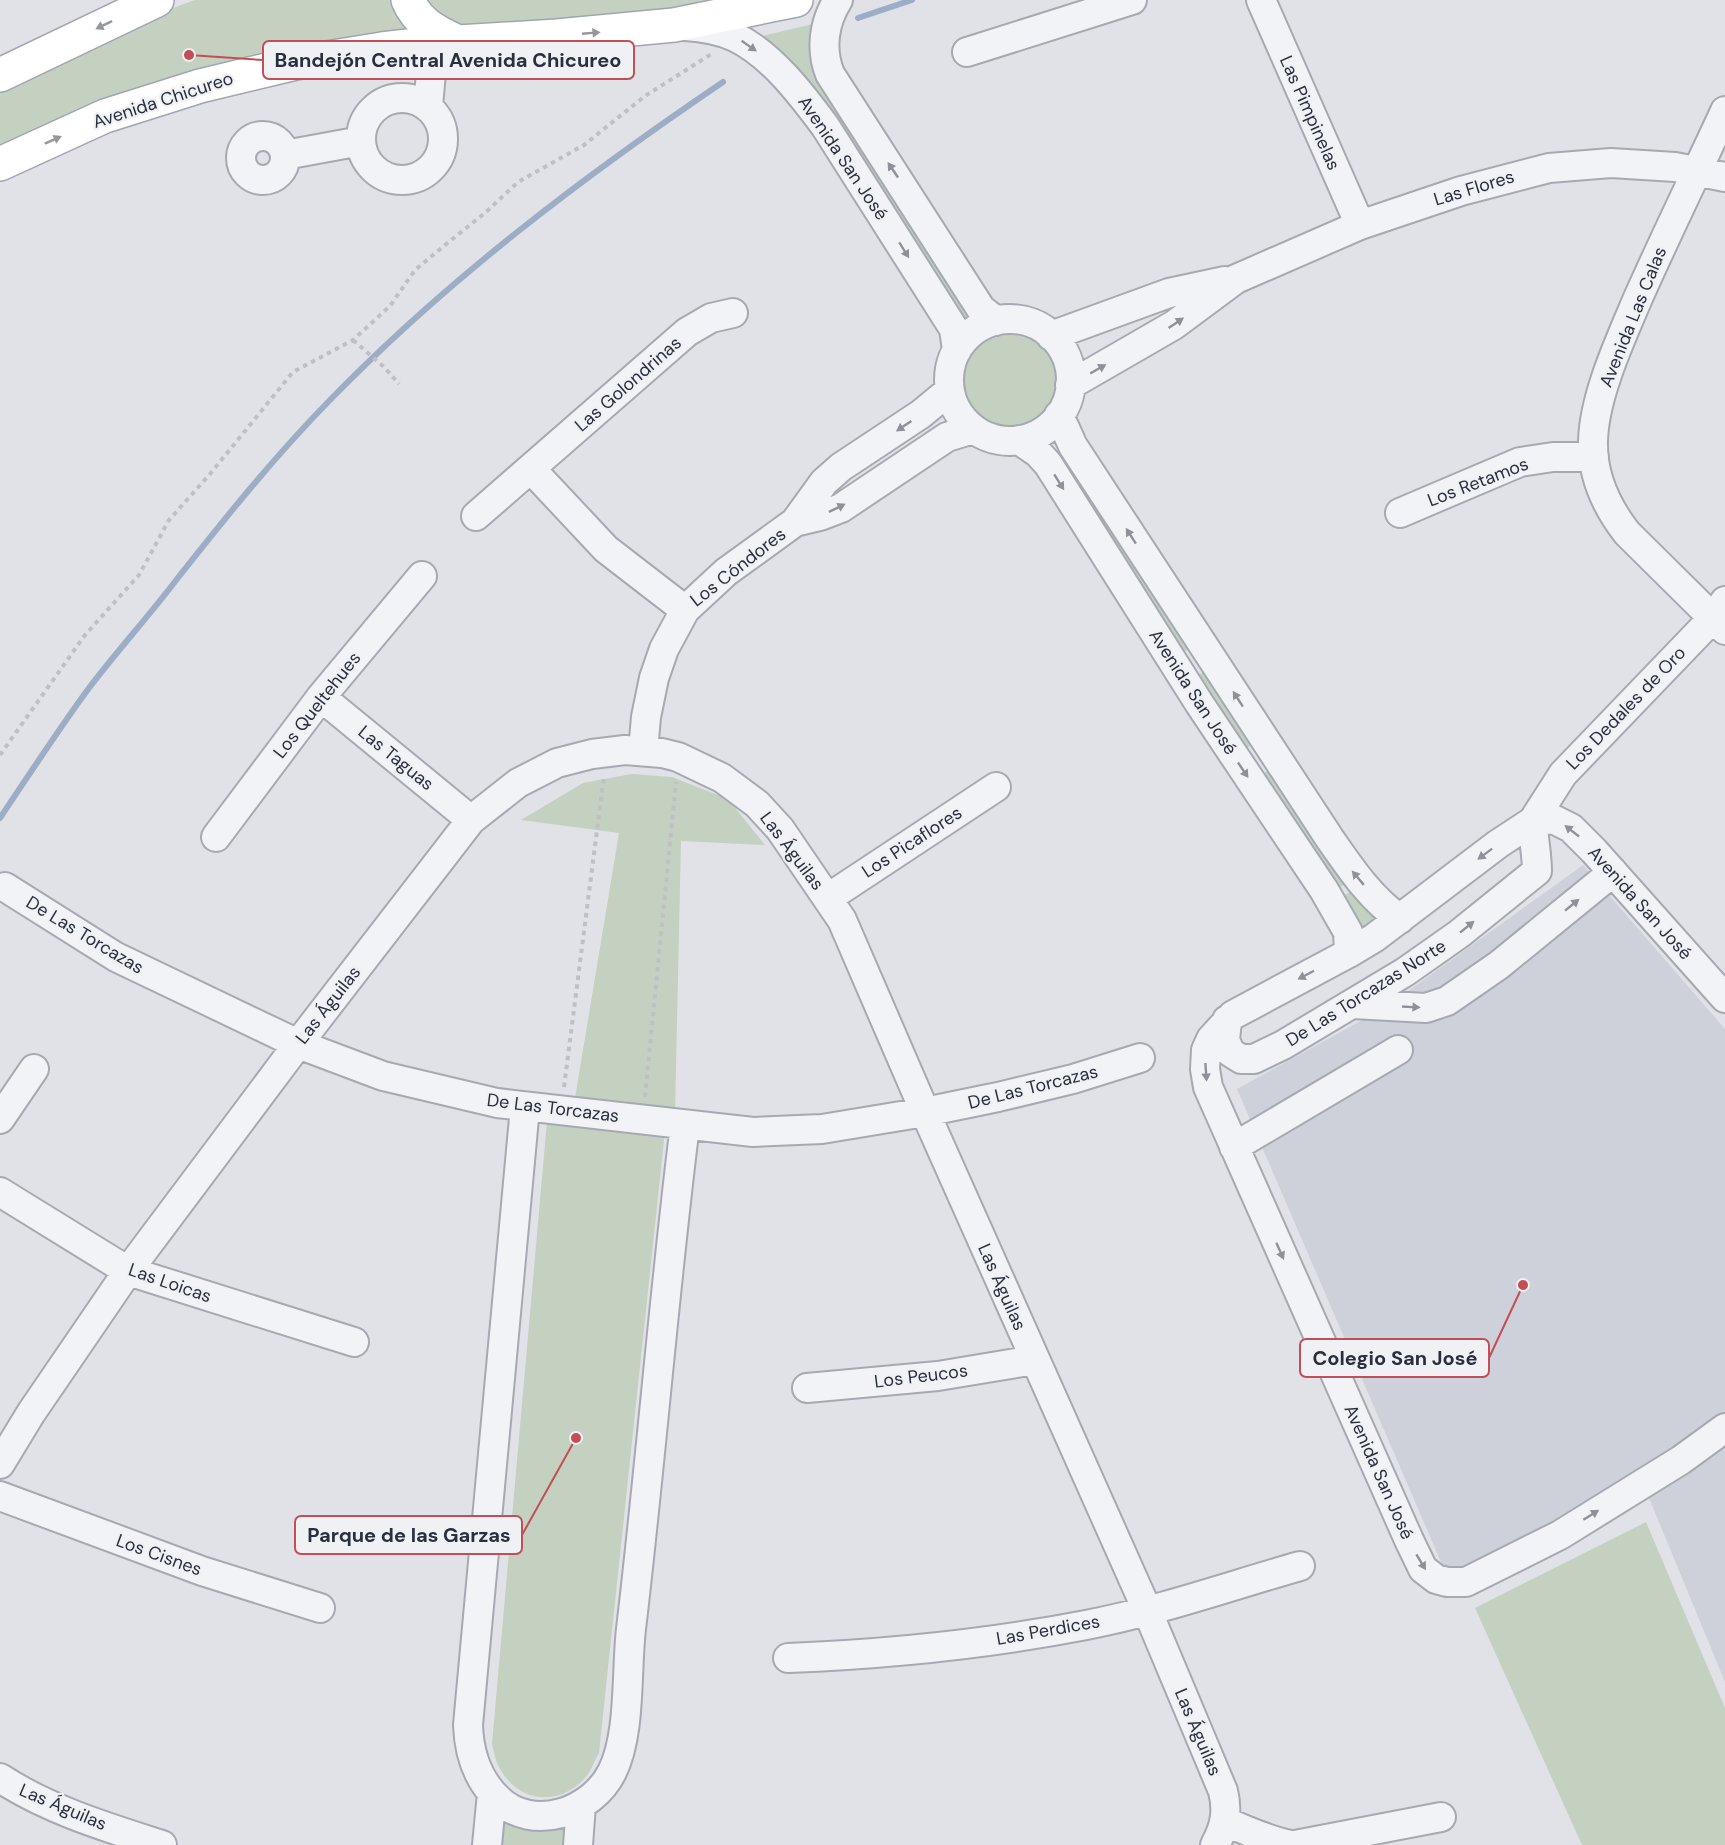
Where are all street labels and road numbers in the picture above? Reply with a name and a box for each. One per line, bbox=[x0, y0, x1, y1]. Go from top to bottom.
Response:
street label: Las Pimpinelas bbox=[1274, 52, 1346, 174]
street label: Avenida Chicureo bbox=[90, 66, 236, 134]
street label: Avenida San José bbox=[792, 91, 894, 225]
street label: Las Flores bbox=[1431, 164, 1517, 212]
street label: Avenida Las Calas bbox=[1594, 243, 1672, 391]
street label: Las Golondrinas bbox=[570, 331, 686, 437]
street label: Los Retamos bbox=[1424, 452, 1532, 512]
street label: Los Cóndores bbox=[685, 522, 791, 612]
street label: Avenida San José bbox=[1143, 625, 1243, 759]
street label: Los Dedales de Oro bbox=[1561, 641, 1691, 775]
street label: Los Queltehues bbox=[268, 647, 366, 763]
street label: Las Taguas bbox=[353, 720, 439, 796]
street label: Los Picaflores bbox=[857, 801, 967, 883]
street label: Las Águilas bbox=[755, 807, 829, 895]
street label: Avenida San José bbox=[1583, 841, 1697, 965]
street label: De Las Torcazas bbox=[22, 890, 148, 980]
street label: De Las Torcazas Norte bbox=[1281, 934, 1451, 1052]
street label: Las Águilas bbox=[290, 961, 366, 1049]
street label: De Las Torcazas bbox=[966, 1059, 1100, 1115]
street label: De Las Torcazas bbox=[485, 1088, 621, 1128]
street label: Las Águilas bbox=[972, 1240, 1032, 1334]
street label: Las Loicas bbox=[125, 1258, 215, 1308]
street label: Los Peucos bbox=[873, 1358, 969, 1394]
street label: Avenida San José bbox=[1339, 1401, 1419, 1543]
street label: Los Cisnes bbox=[113, 1528, 205, 1582]
street label: Las Perdices bbox=[994, 1609, 1102, 1651]
street label: Las Águilas bbox=[1169, 1685, 1227, 1779]
street label: Las Águilas bbox=[16, 1778, 110, 1836]

